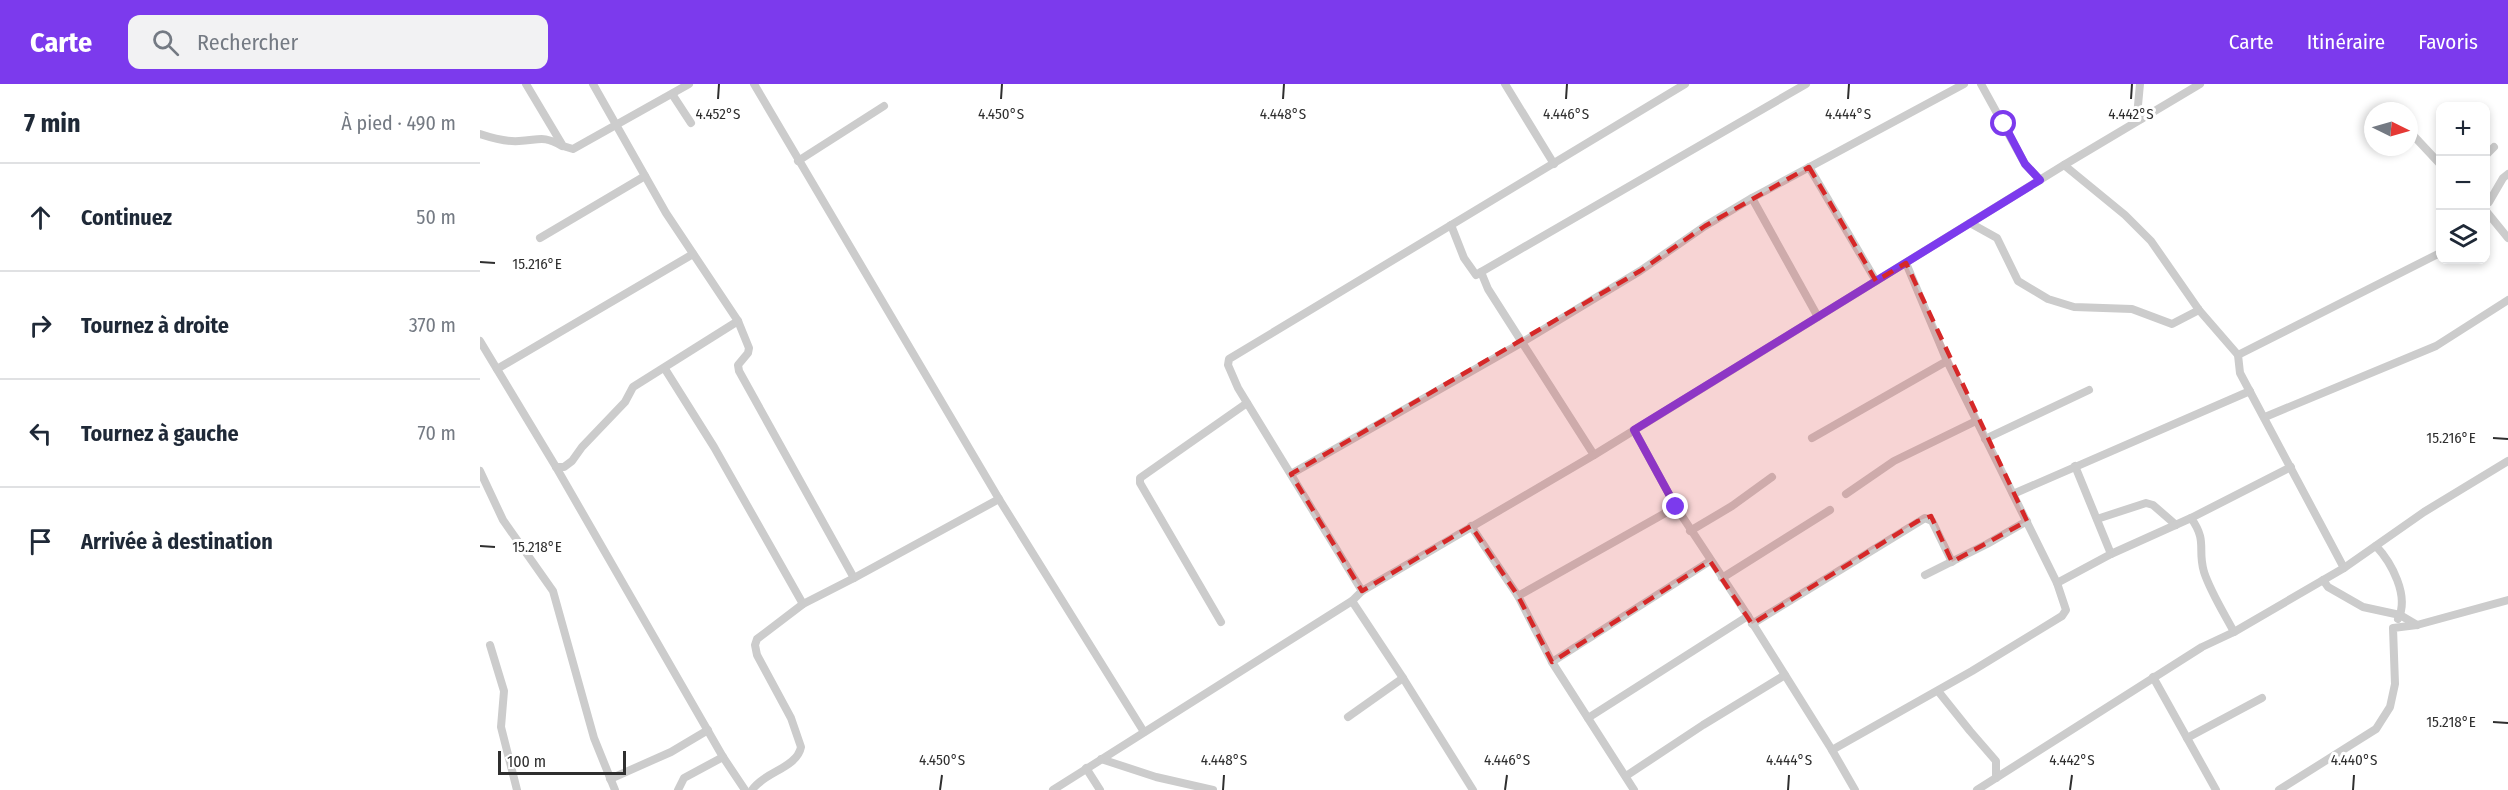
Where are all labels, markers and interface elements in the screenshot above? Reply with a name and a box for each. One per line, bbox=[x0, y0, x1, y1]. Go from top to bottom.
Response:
search box bbox=[128, 15, 548, 69]
text: Carte bbox=[30, 26, 92, 59]
icon: search bbox=[149, 26, 182, 59]
text: Rechercher bbox=[197, 29, 298, 56]
text: Carte bbox=[2229, 29, 2274, 55]
text: Itinéraire bbox=[2307, 29, 2385, 55]
text: Favoris bbox=[2418, 29, 2478, 55]
north arrow bbox=[2364, 102, 2418, 156]
map controls bbox=[2436, 102, 2490, 264]
button: + bbox=[2436, 102, 2490, 156]
text: 4.452°S bbox=[696, 105, 740, 123]
text: 4.450°S bbox=[978, 105, 1024, 123]
text: 4.448°S bbox=[1260, 105, 1306, 123]
text: 4.446°S bbox=[1543, 105, 1589, 123]
text: 4.444°S bbox=[1825, 105, 1871, 123]
text: 4.442°S bbox=[2108, 105, 2154, 123]
text: 7 min bbox=[24, 108, 81, 139]
route start bbox=[1990, 110, 2016, 136]
text: À pied · 490 m bbox=[341, 111, 456, 135]
button: − bbox=[2436, 156, 2490, 210]
icon: ahead bbox=[24, 201, 57, 234]
text: Continuez bbox=[81, 204, 172, 231]
text: 50 m bbox=[416, 205, 456, 229]
button: layers bbox=[2436, 210, 2490, 264]
text: 15.216°E bbox=[512, 255, 562, 273]
icon: right bbox=[24, 309, 57, 342]
text: Tournez à droite bbox=[81, 312, 229, 339]
text: 370 m bbox=[409, 313, 456, 337]
icon: left bbox=[24, 417, 57, 450]
text: Tournez à gauche bbox=[81, 420, 239, 447]
text: 70 m bbox=[418, 421, 456, 445]
text: 15.216°E bbox=[2426, 429, 2476, 447]
route end bbox=[1662, 493, 1688, 519]
icon: arrive bbox=[24, 525, 57, 558]
text: Arrivée à destination bbox=[81, 528, 273, 555]
text: 15.218°E bbox=[512, 538, 562, 556]
text: 15.218°E bbox=[2426, 713, 2476, 731]
scale bar bbox=[498, 748, 626, 776]
text: 4.450°S bbox=[919, 751, 965, 769]
text: 4.448°S bbox=[1201, 751, 1247, 769]
text: 4.446°S bbox=[1484, 751, 1530, 769]
text: 4.444°S bbox=[1766, 751, 1812, 769]
text: 4.442°S bbox=[2049, 751, 2095, 769]
text: 4.440°S bbox=[2331, 751, 2377, 769]
text: 100 m bbox=[507, 752, 546, 771]

